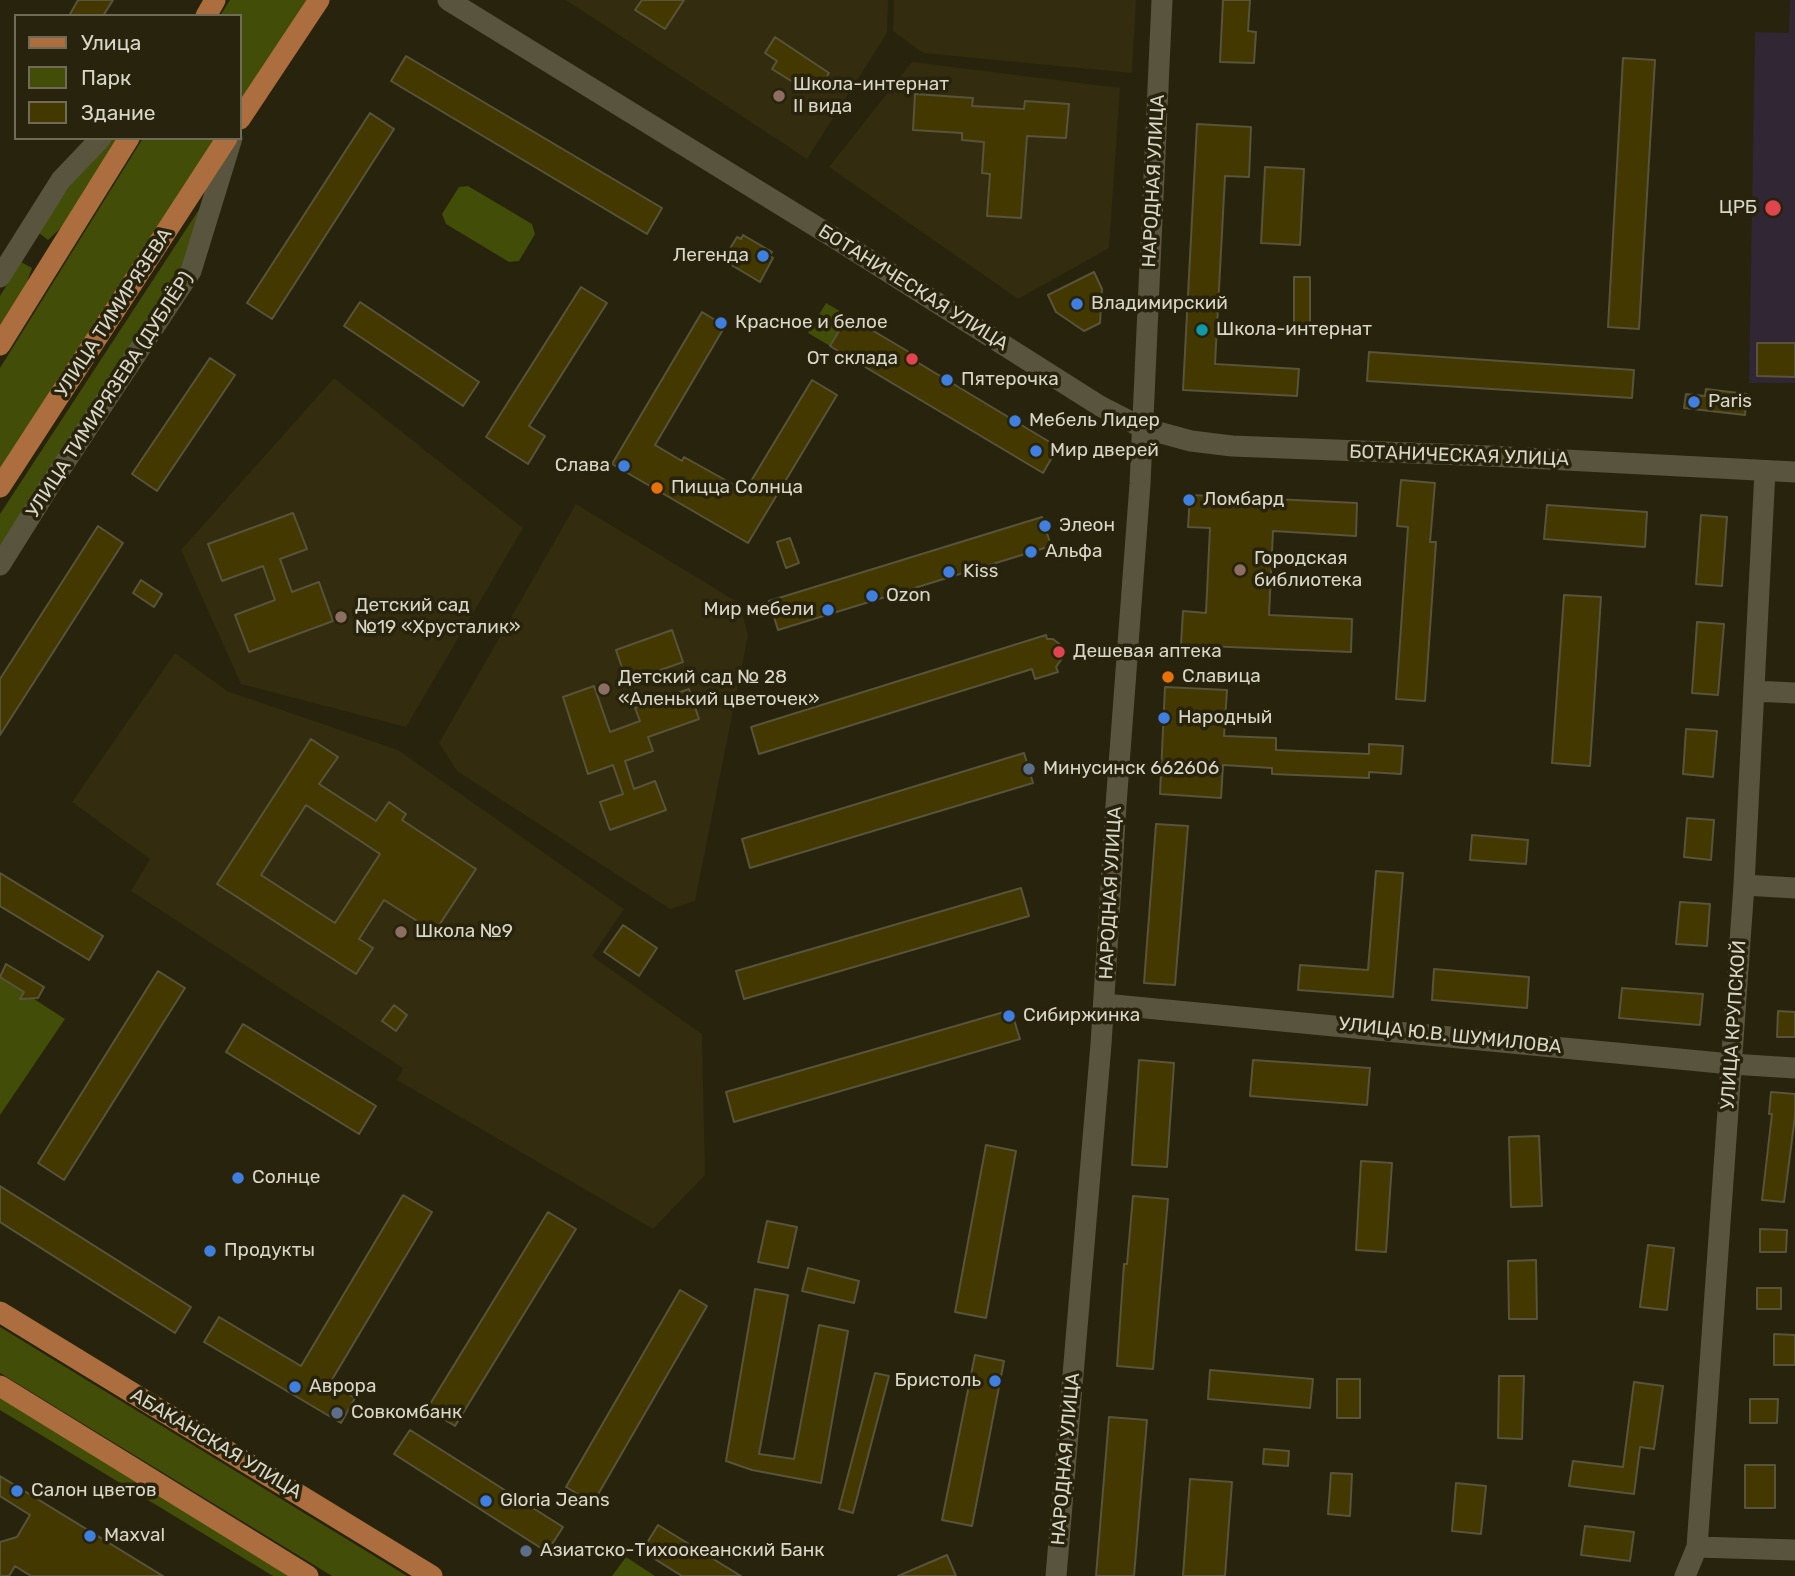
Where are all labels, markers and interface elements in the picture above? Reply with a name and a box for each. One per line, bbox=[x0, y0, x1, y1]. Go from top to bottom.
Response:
legend bbox=[14, 14, 242, 140]
text: Улица bbox=[81, 30, 141, 55]
text: Парк bbox=[81, 65, 131, 90]
place label: Школа-интернат II вида bbox=[793, 74, 949, 118]
marker: Школа-интернат II вида bbox=[771, 88, 787, 104]
street label: НАРОДНАЯ УЛИЦА bbox=[1138, 94, 1170, 268]
text: Здание bbox=[81, 100, 156, 125]
place label: ЦРБ bbox=[1719, 197, 1757, 219]
marker: ЦРБ bbox=[1763, 198, 1783, 218]
street label: БОТАНИЧЕСКАЯ УЛИЦА bbox=[814, 220, 1012, 356]
street label: УЛИЦА ТИМИРЯЗЕВА bbox=[51, 224, 177, 402]
place label: Легенда bbox=[673, 245, 749, 267]
marker: Легенда bbox=[755, 248, 771, 264]
street label: УЛИЦА ТИМИРЯЗЕВА (ДУБЛЁР) bbox=[22, 268, 198, 522]
place label: Владимирский bbox=[1091, 293, 1228, 315]
marker: Владимирский bbox=[1069, 296, 1085, 312]
place label: Красное и белое bbox=[735, 312, 888, 334]
marker: Красное и белое bbox=[713, 315, 729, 331]
place label: Школа-интернат bbox=[1216, 319, 1372, 341]
marker: Школа-интернат bbox=[1194, 322, 1210, 338]
place label: От склада bbox=[807, 348, 898, 370]
marker: От склада bbox=[904, 351, 920, 367]
place label: Пятерочка bbox=[961, 369, 1059, 391]
marker: Пятерочка bbox=[939, 372, 955, 388]
place label: Paris bbox=[1708, 391, 1752, 413]
marker: Paris bbox=[1686, 394, 1702, 410]
place label: Мебель Лидер bbox=[1029, 410, 1160, 432]
marker: Мебель Лидер bbox=[1007, 413, 1023, 429]
place label: Мир дверей bbox=[1050, 440, 1159, 462]
street label: БОТАНИЧЕСКАЯ УЛИЦА bbox=[1349, 441, 1569, 471]
marker: Мир дверей bbox=[1028, 443, 1044, 459]
place label: Слава bbox=[555, 455, 610, 477]
marker: Слава bbox=[616, 458, 632, 474]
place label: Пицца Солнца bbox=[671, 477, 803, 499]
marker: Пицца Солнца bbox=[649, 480, 665, 496]
place label: Ломбард bbox=[1203, 489, 1285, 511]
marker: Ломбард bbox=[1181, 492, 1197, 508]
place label: Элеон bbox=[1059, 515, 1115, 537]
marker: Элеон bbox=[1037, 518, 1053, 534]
place label: Альфа bbox=[1045, 541, 1102, 563]
marker: Альфа bbox=[1023, 544, 1039, 560]
place label: Городская библиотека bbox=[1254, 548, 1362, 592]
place label: Kiss bbox=[963, 561, 998, 583]
marker: Городская библиотека bbox=[1232, 562, 1248, 578]
marker: Kiss bbox=[941, 564, 957, 580]
place label: Ozon bbox=[886, 585, 931, 607]
marker: Ozon bbox=[864, 588, 880, 604]
place label: Детский сад №19 «Хрусталик» bbox=[355, 595, 521, 639]
place label: Мир мебели bbox=[704, 599, 814, 621]
marker: Мир мебели bbox=[820, 602, 836, 618]
marker: Детский сад №19 «Хрусталик» bbox=[333, 609, 349, 625]
place label: Дешевая аптека bbox=[1073, 641, 1222, 663]
marker: Дешевая аптека bbox=[1051, 644, 1067, 660]
place label: Славица bbox=[1182, 666, 1261, 688]
place label: Детский сад № 28 «Аленький цветочек» bbox=[618, 667, 820, 711]
marker: Славица bbox=[1160, 669, 1176, 685]
marker: Детский сад № 28 «Аленький цветочек» bbox=[596, 681, 612, 697]
place label: Народный bbox=[1178, 707, 1272, 729]
marker: Народный bbox=[1156, 710, 1172, 726]
place label: Минусинск 662606 bbox=[1043, 758, 1219, 780]
marker: Минусинск 662606 bbox=[1021, 761, 1037, 777]
street label: НАРОДНАЯ УЛИЦА bbox=[1095, 806, 1127, 980]
place label: Школа №9 bbox=[415, 921, 513, 943]
marker: Школа №9 bbox=[393, 924, 409, 940]
street label: УЛИЦА КРУПСКОЙ bbox=[1717, 940, 1751, 1110]
place label: Сибиржинка bbox=[1023, 1005, 1140, 1027]
marker: Сибиржинка bbox=[1001, 1008, 1017, 1024]
street label: УЛИЦА Ю.В. ШУМИЛОВА bbox=[1337, 1013, 1563, 1059]
place label: Солнце bbox=[252, 1167, 320, 1189]
marker: Солнце bbox=[230, 1170, 246, 1186]
place label: Продукты bbox=[224, 1240, 315, 1262]
marker: Продукты bbox=[202, 1243, 218, 1259]
place label: Бристоль bbox=[894, 1370, 981, 1392]
street label: НАРОДНАЯ УЛИЦА bbox=[1047, 1372, 1085, 1546]
marker: Бристоль bbox=[987, 1373, 1003, 1389]
place label: Аврора bbox=[309, 1376, 376, 1398]
marker: Аврора bbox=[287, 1379, 303, 1395]
street label: АБАКАНСКАЯ УЛИЦА bbox=[126, 1384, 306, 1504]
place label: Совкомбанк bbox=[351, 1402, 462, 1424]
marker: Совкомбанк bbox=[329, 1405, 345, 1421]
place label: Салон цветов bbox=[31, 1480, 157, 1502]
marker: Салон цветов bbox=[9, 1483, 25, 1499]
place label: Gloria Jeans bbox=[500, 1490, 610, 1512]
marker: Gloria Jeans bbox=[478, 1493, 494, 1509]
place label: Maxval bbox=[104, 1525, 165, 1547]
marker: Maxval bbox=[82, 1528, 98, 1544]
place label: Азиатско-Тихоокеанский Банк bbox=[540, 1540, 824, 1562]
marker: Азиатско-Тихоокеанский Банк bbox=[518, 1543, 534, 1559]

